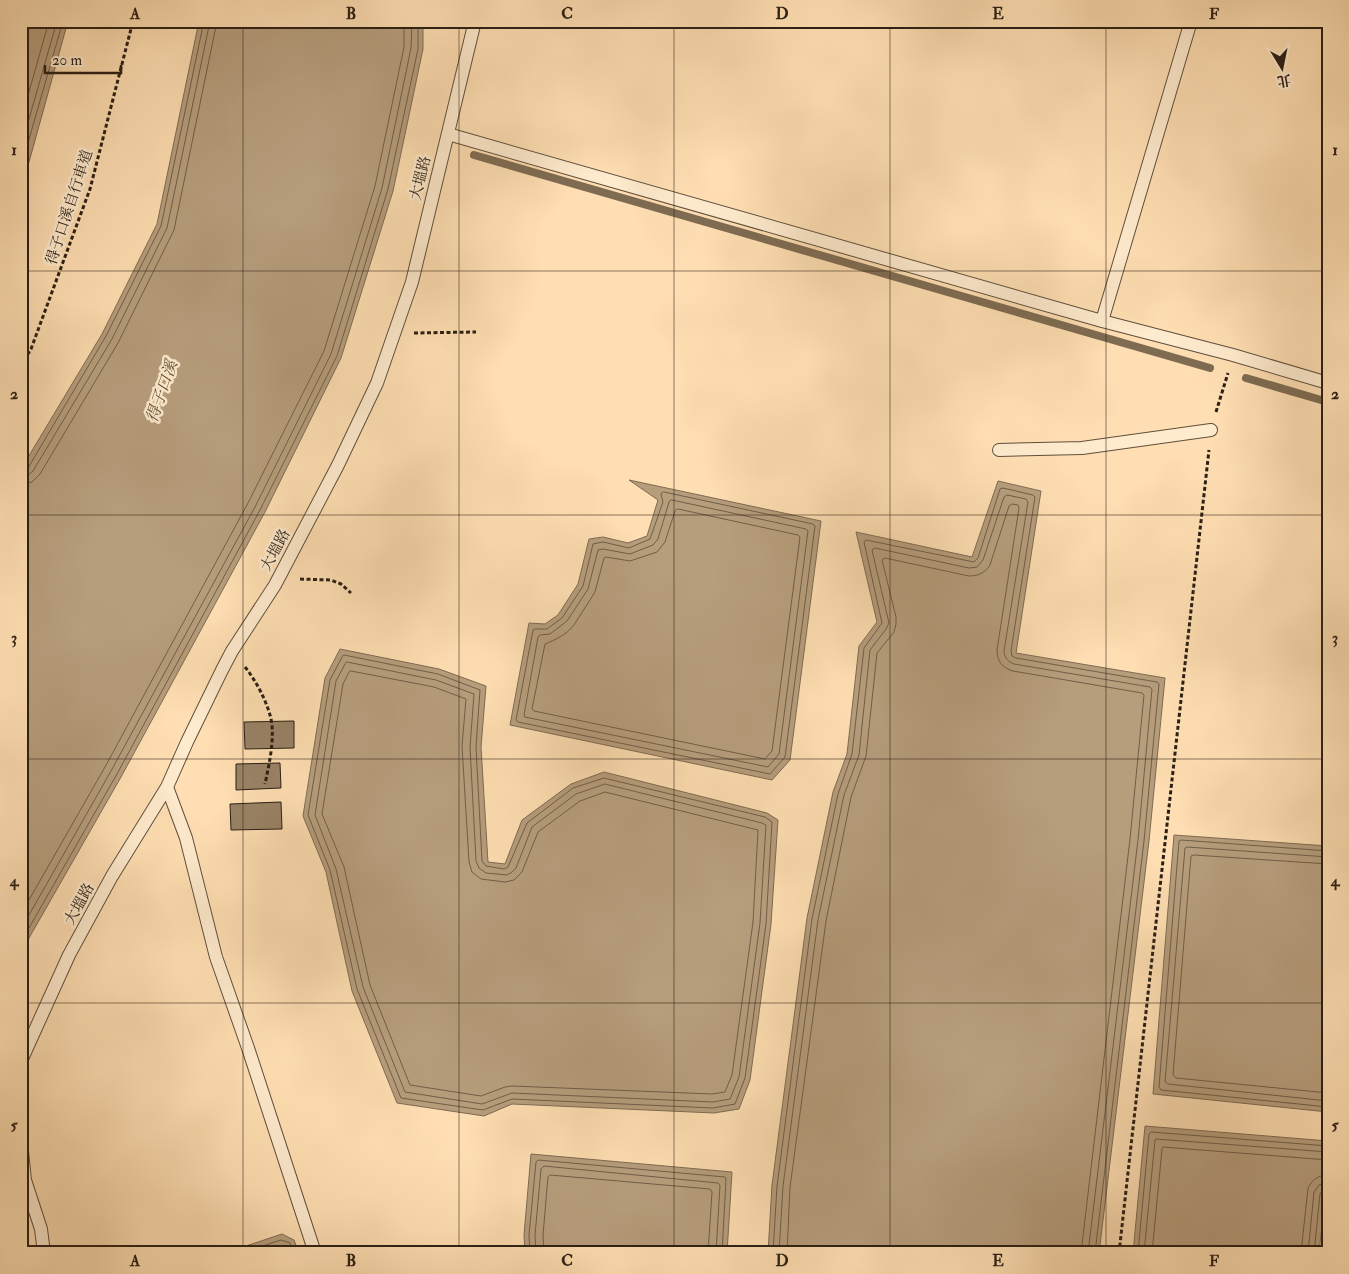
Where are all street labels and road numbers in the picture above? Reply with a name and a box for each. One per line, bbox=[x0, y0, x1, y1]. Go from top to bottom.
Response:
street label: 得子口溪自行車道 bbox=[42, 147, 97, 267]
street label: 大塭路 bbox=[406, 154, 435, 202]
street label: 大塭路 bbox=[256, 526, 294, 575]
street label: 大塭路 bbox=[60, 880, 99, 929]

